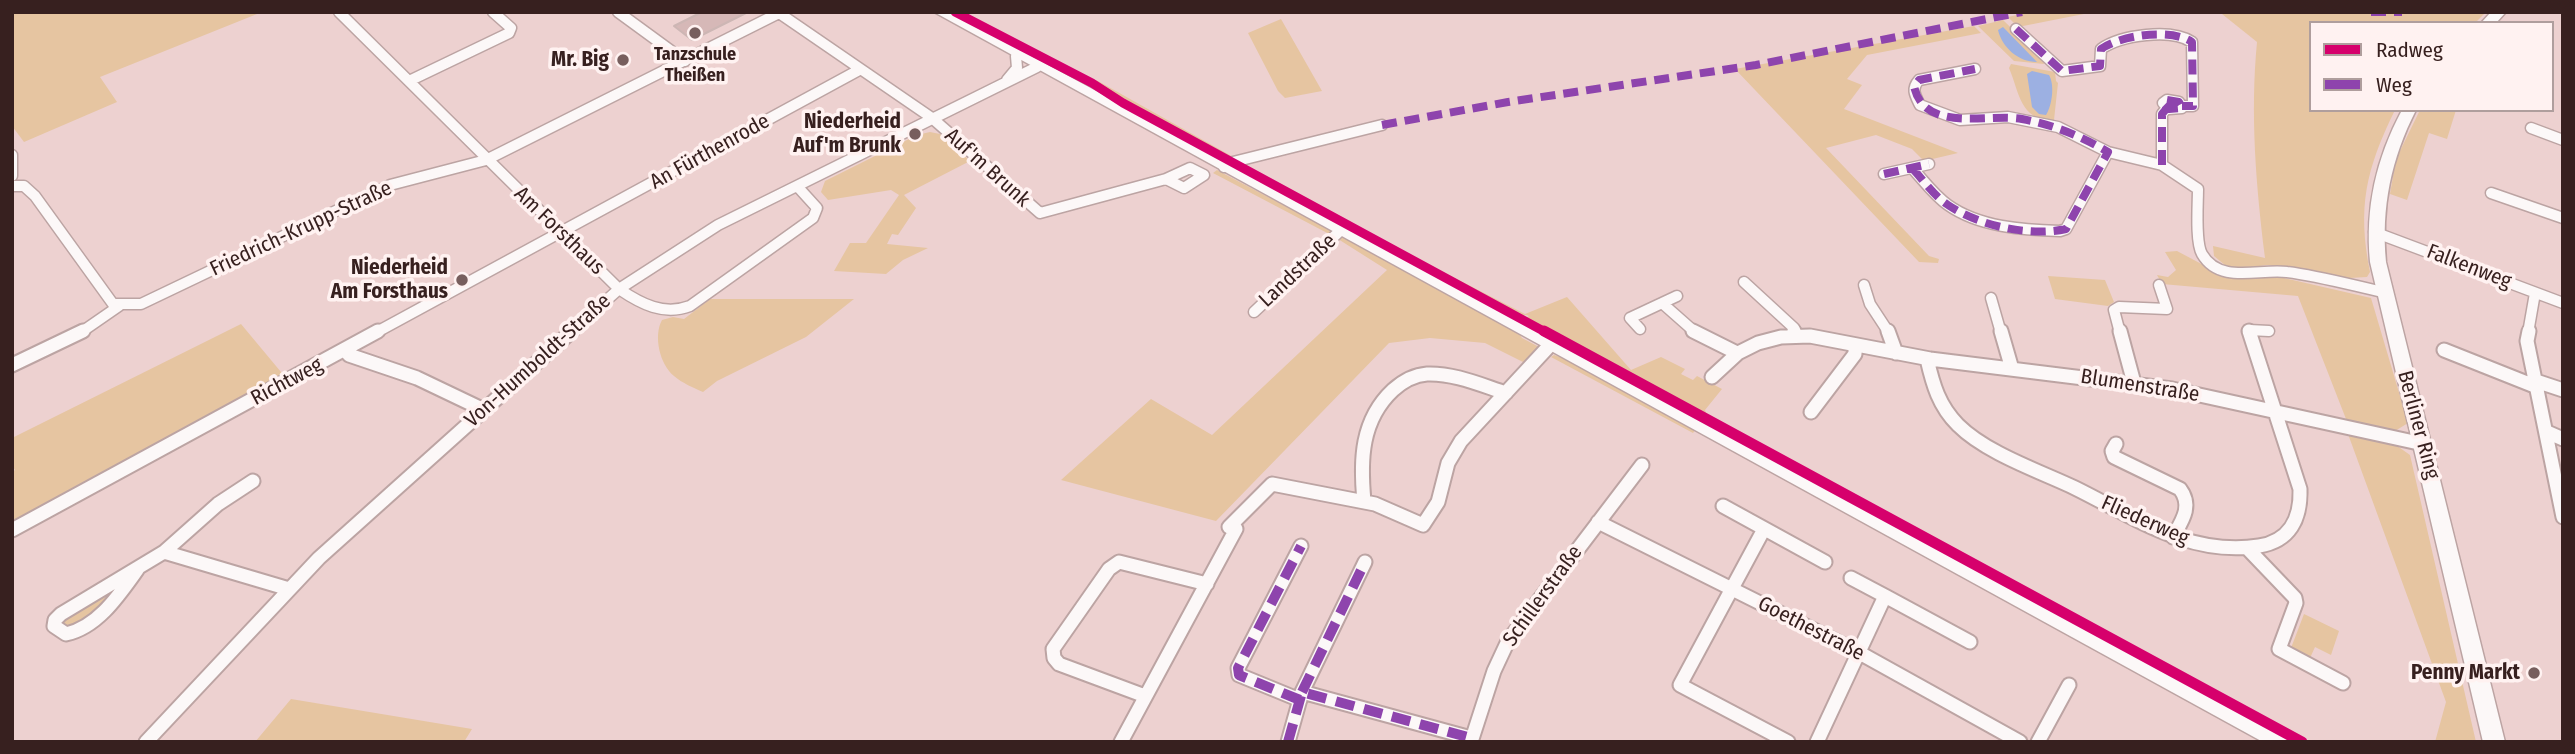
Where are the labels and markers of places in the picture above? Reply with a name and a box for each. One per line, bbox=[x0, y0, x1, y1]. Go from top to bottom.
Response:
marker: Tanzschule Theißen bbox=[687, 25, 703, 41]
place label: Tanzschule Theißen bbox=[654, 44, 736, 86]
place label: Mr. Big bbox=[551, 47, 609, 73]
marker: Mr. Big bbox=[615, 52, 631, 68]
place label: Niederheid Auf'm Brunk bbox=[793, 109, 901, 159]
marker: Niederheid Auf'm Brunk bbox=[907, 126, 923, 142]
place label: Niederheid Am Forsthaus bbox=[331, 255, 448, 305]
marker: Niederheid Am Forsthaus bbox=[454, 272, 470, 288]
place label: Penny Markt bbox=[2411, 660, 2520, 686]
marker: Penny Markt bbox=[2526, 665, 2542, 681]

